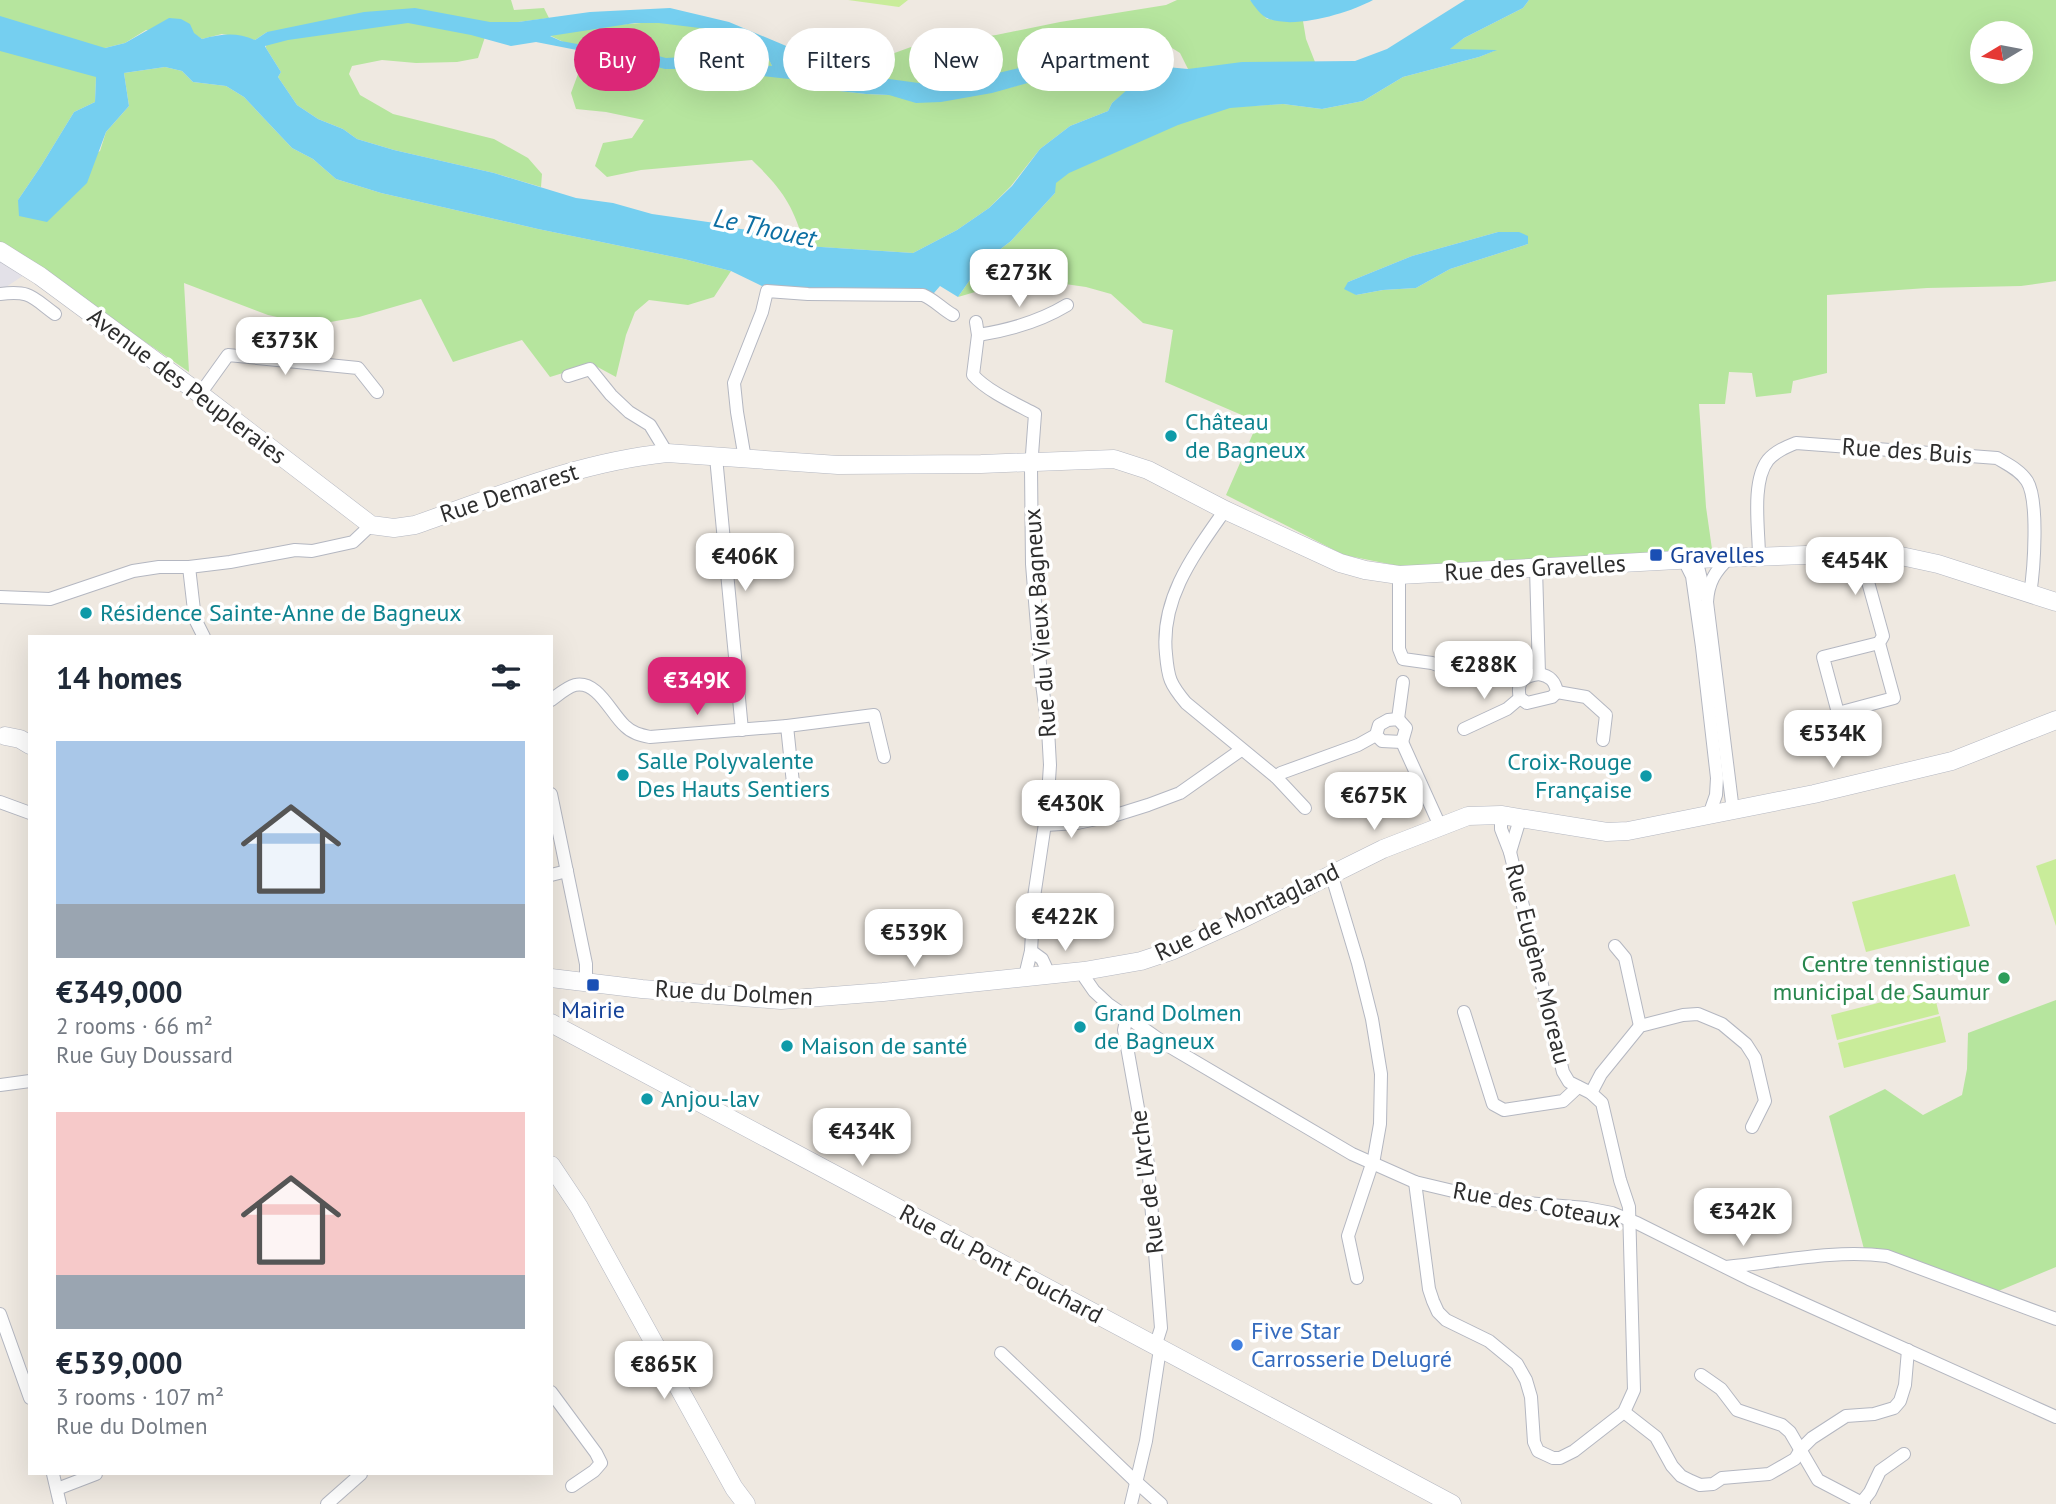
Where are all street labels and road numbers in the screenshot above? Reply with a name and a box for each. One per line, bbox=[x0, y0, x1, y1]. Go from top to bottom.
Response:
street label: Avenue des Peupleraies bbox=[81, 301, 293, 471]
street label: Rue des Buis bbox=[1841, 430, 1973, 471]
street label: Rue Demarest bbox=[436, 456, 582, 529]
street label: Rue du Vieux Bagneux bbox=[1016, 507, 1063, 739]
street label: Rue des Gravelles bbox=[1443, 547, 1627, 588]
street label: Rue de Montagland bbox=[1150, 855, 1344, 968]
street label: Rue Eugène Moreau bbox=[1499, 861, 1578, 1067]
street label: Rue du Dolmen bbox=[654, 973, 814, 1012]
street label: Rue de l'Arche bbox=[1122, 1108, 1171, 1256]
street label: Rue des Coteaux bbox=[1451, 1174, 1624, 1235]
street label: Rue du Pont Fouchard bbox=[894, 1197, 1108, 1330]

